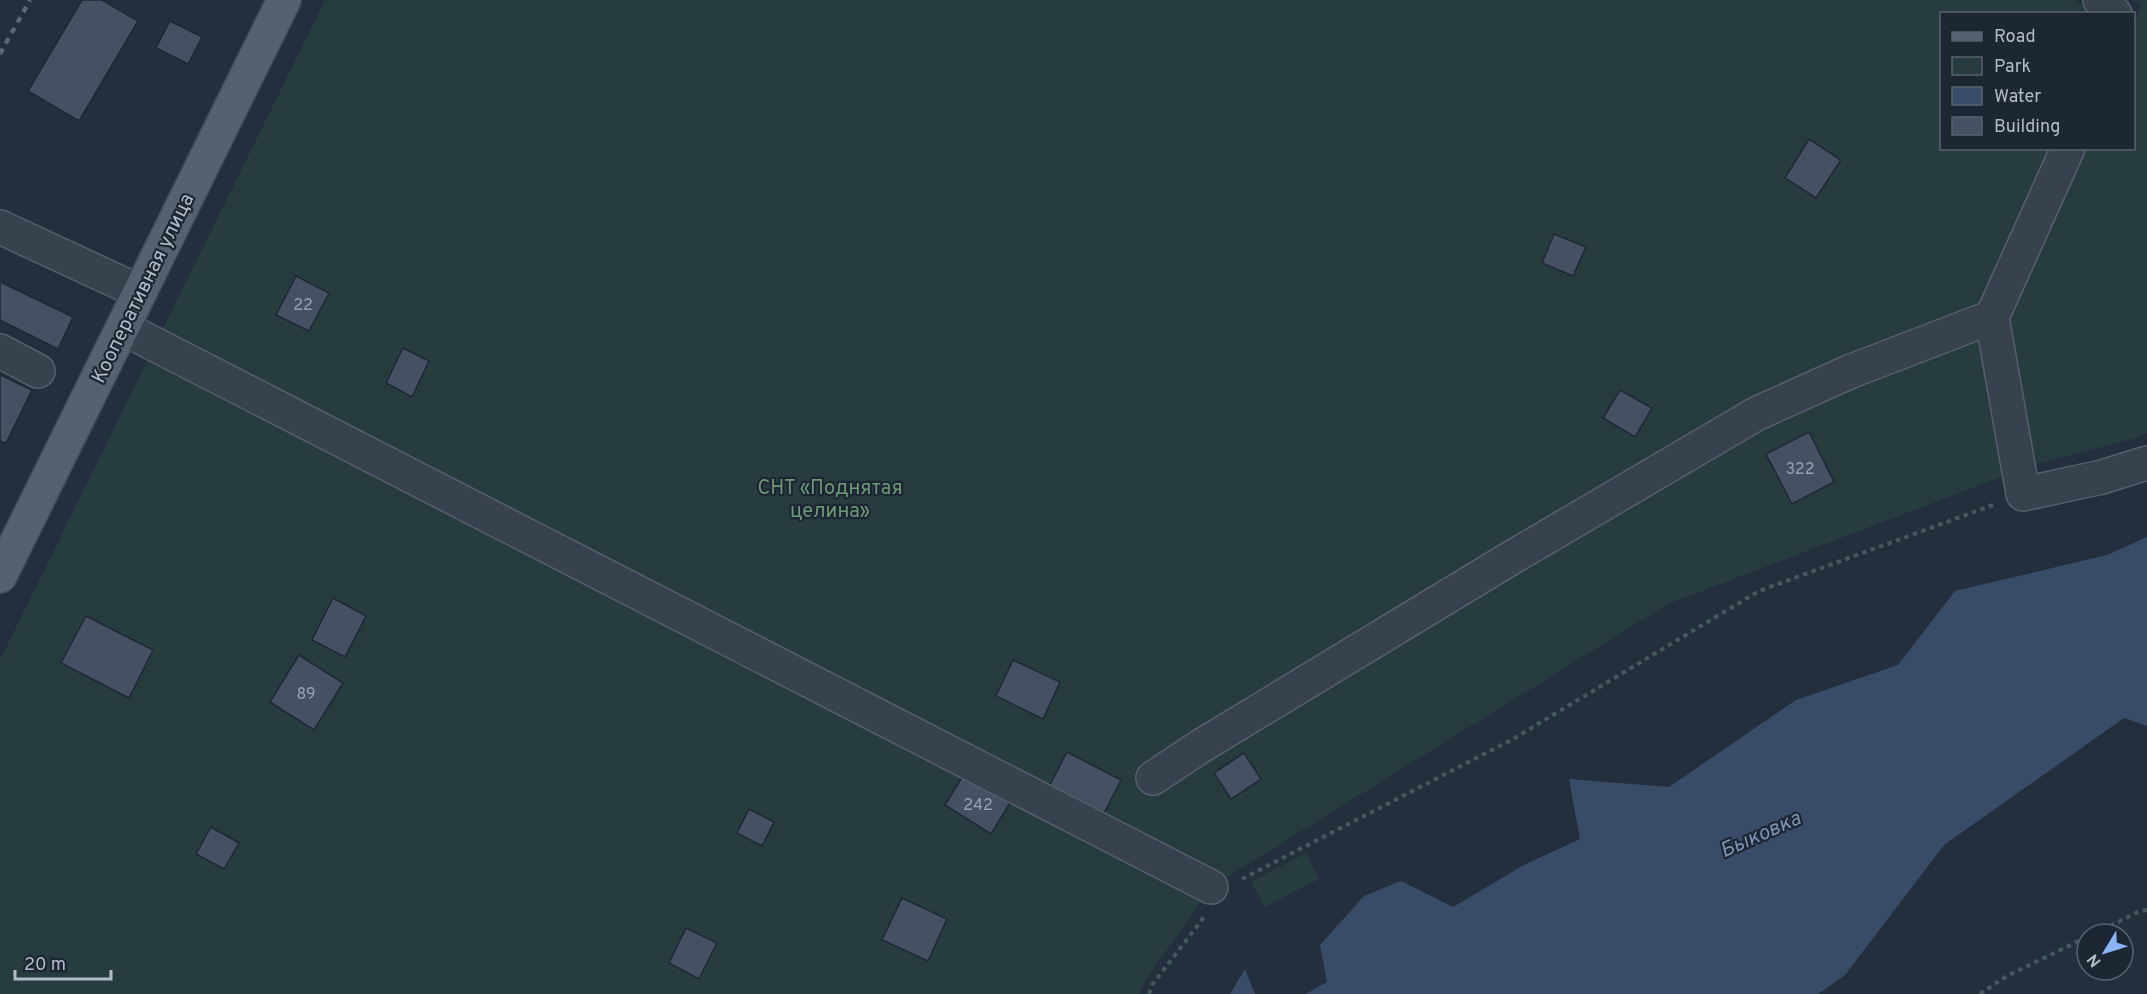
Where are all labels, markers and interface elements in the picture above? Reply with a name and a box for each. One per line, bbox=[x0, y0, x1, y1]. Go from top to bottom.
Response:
legend bbox=[1940, 12, 2135, 150]
text: Road bbox=[1994, 26, 2036, 49]
text: Park bbox=[1994, 56, 2031, 79]
text: Water bbox=[1994, 86, 2041, 109]
text: Building bbox=[1994, 116, 2060, 139]
street label: Кооперативная улица bbox=[86, 190, 201, 388]
house number: 22 bbox=[293, 296, 313, 316]
house number: 322 bbox=[1786, 460, 1814, 480]
park label: СНТ «Поднятая целина» bbox=[757, 476, 903, 525]
house number: 89 bbox=[296, 685, 316, 705]
house number: 242 bbox=[963, 796, 993, 816]
water label: Быковка bbox=[1716, 806, 1805, 865]
north arrow bbox=[2075, 922, 2135, 982]
scale bar bbox=[15, 943, 111, 981]
text: N bbox=[2083, 949, 2106, 971]
text: 20 m bbox=[24, 954, 66, 977]

